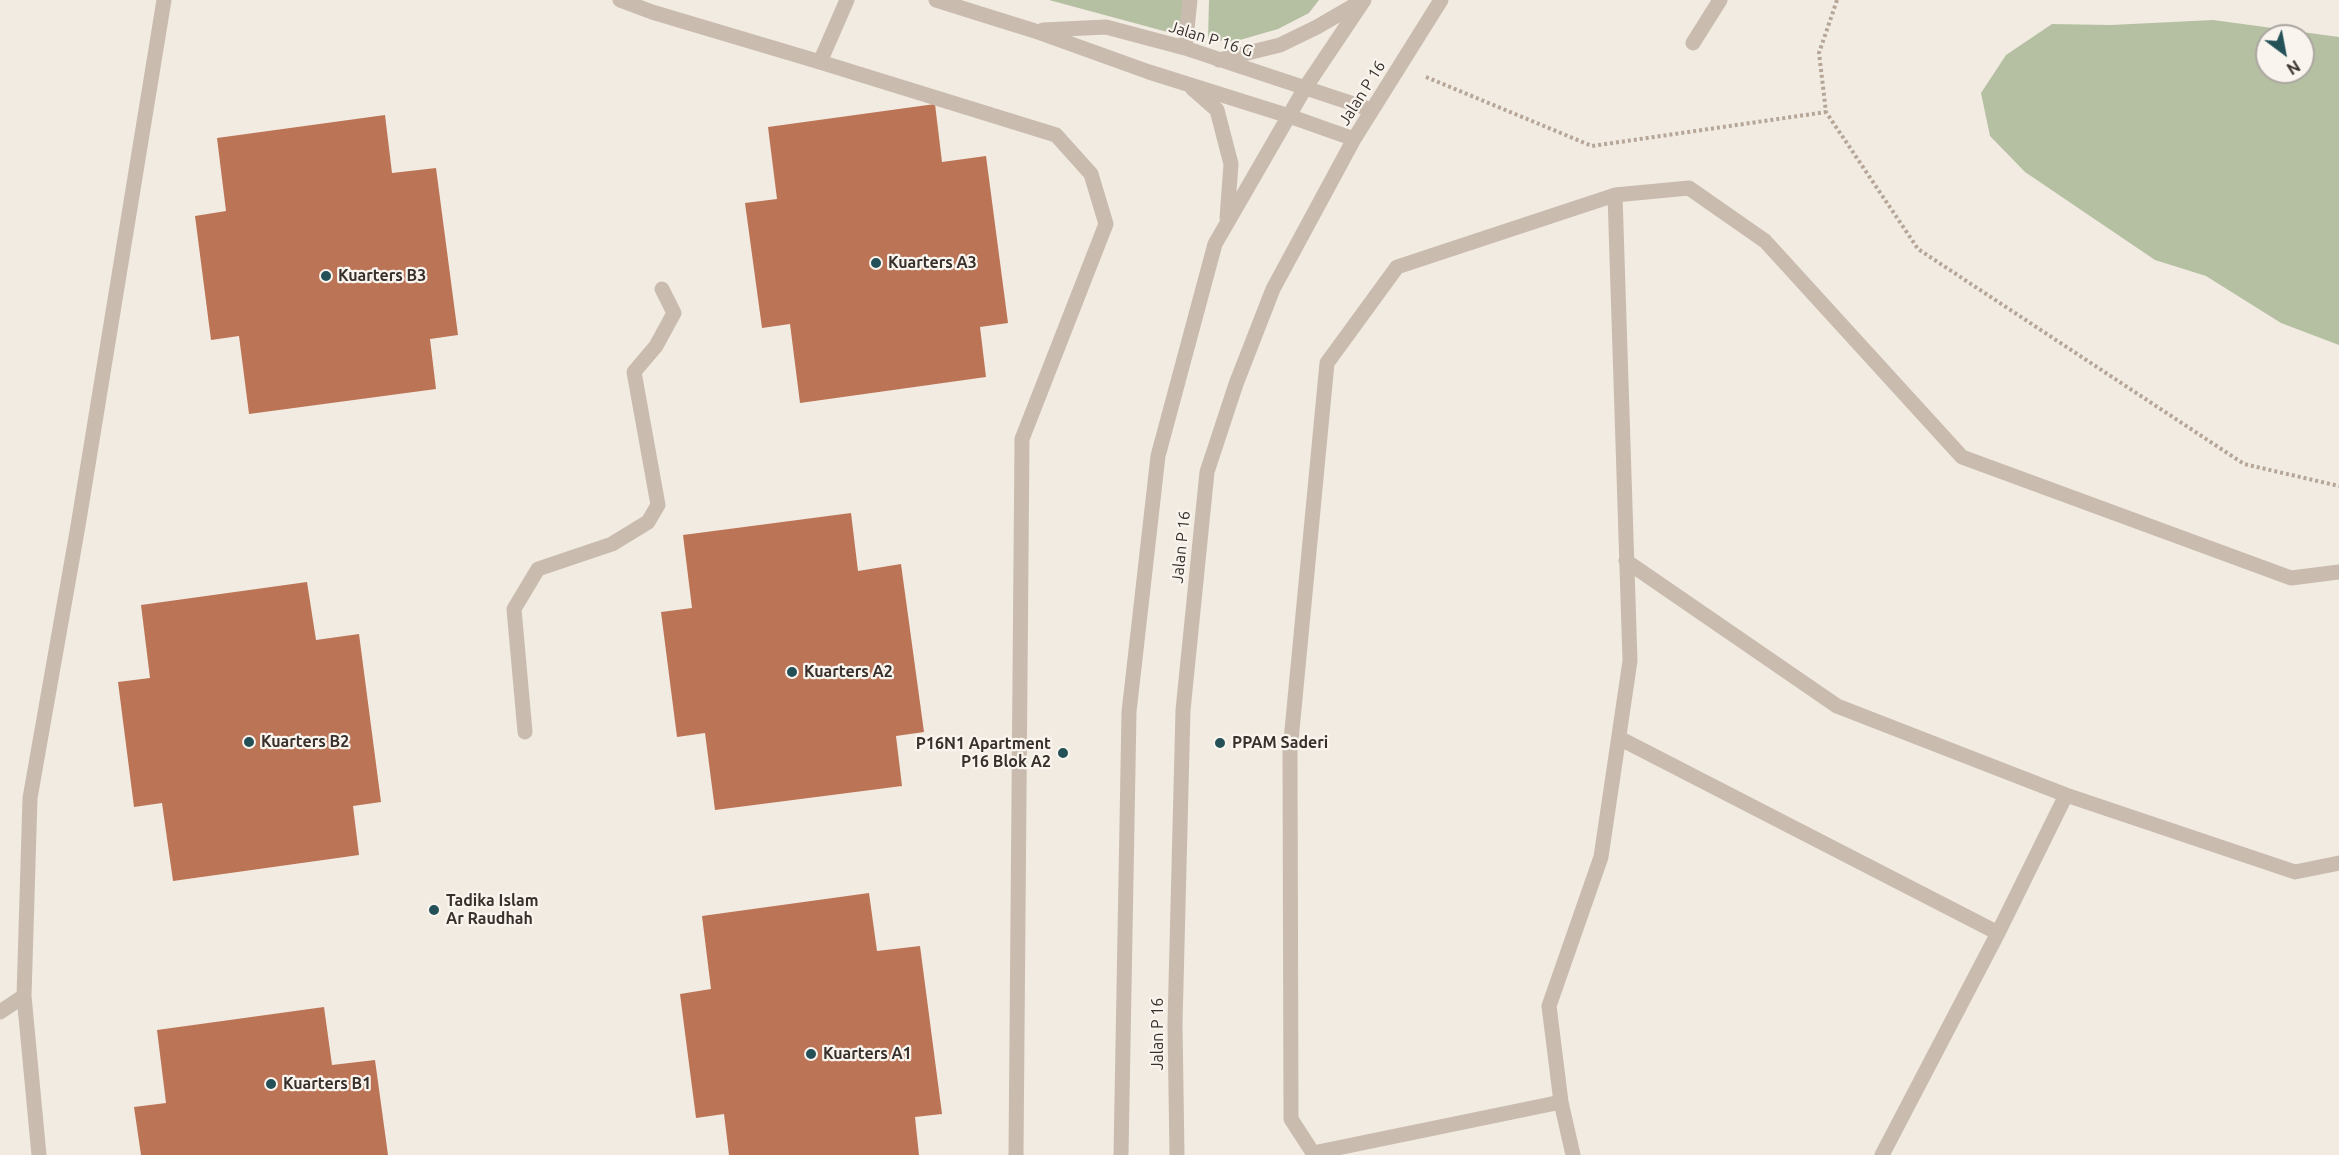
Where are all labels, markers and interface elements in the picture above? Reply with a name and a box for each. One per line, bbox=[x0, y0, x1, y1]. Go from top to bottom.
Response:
street label: Jalan P 16 G bbox=[1167, 17, 1255, 61]
north arrow bbox=[2255, 24, 2315, 84]
street label: Jalan P 16 bbox=[1335, 57, 1389, 129]
text: N bbox=[2284, 57, 2303, 78]
place label: Kuarters A3 bbox=[888, 253, 977, 273]
marker: Kuarters A3 bbox=[869, 256, 883, 270]
place label: Kuarters B3 bbox=[338, 266, 426, 286]
marker: Kuarters B3 bbox=[319, 269, 333, 283]
street label: Jalan P 16 bbox=[1168, 510, 1194, 584]
place label: Kuarters A2 bbox=[804, 662, 893, 682]
marker: Kuarters A2 bbox=[785, 665, 799, 679]
place label: Kuarters B2 bbox=[261, 732, 349, 752]
place label: PPAM Saderi bbox=[1232, 733, 1328, 753]
place label: P16N1 Apartment P16 Blok A2 bbox=[916, 734, 1051, 772]
marker: Kuarters B2 bbox=[242, 735, 256, 749]
marker: PPAM Saderi bbox=[1213, 736, 1227, 750]
marker: P16N1 Apartment P16 Blok A2 bbox=[1056, 746, 1070, 760]
place label: Tadika Islam Ar Raudhah bbox=[446, 891, 538, 929]
marker: Tadika Islam Ar Raudhah bbox=[427, 903, 441, 917]
street label: Jalan P 16 bbox=[1148, 998, 1168, 1070]
place label: Kuarters A1 bbox=[823, 1044, 912, 1064]
marker: Kuarters A1 bbox=[804, 1047, 818, 1061]
place label: Kuarters B1 bbox=[283, 1074, 371, 1094]
marker: Kuarters B1 bbox=[264, 1077, 278, 1091]

